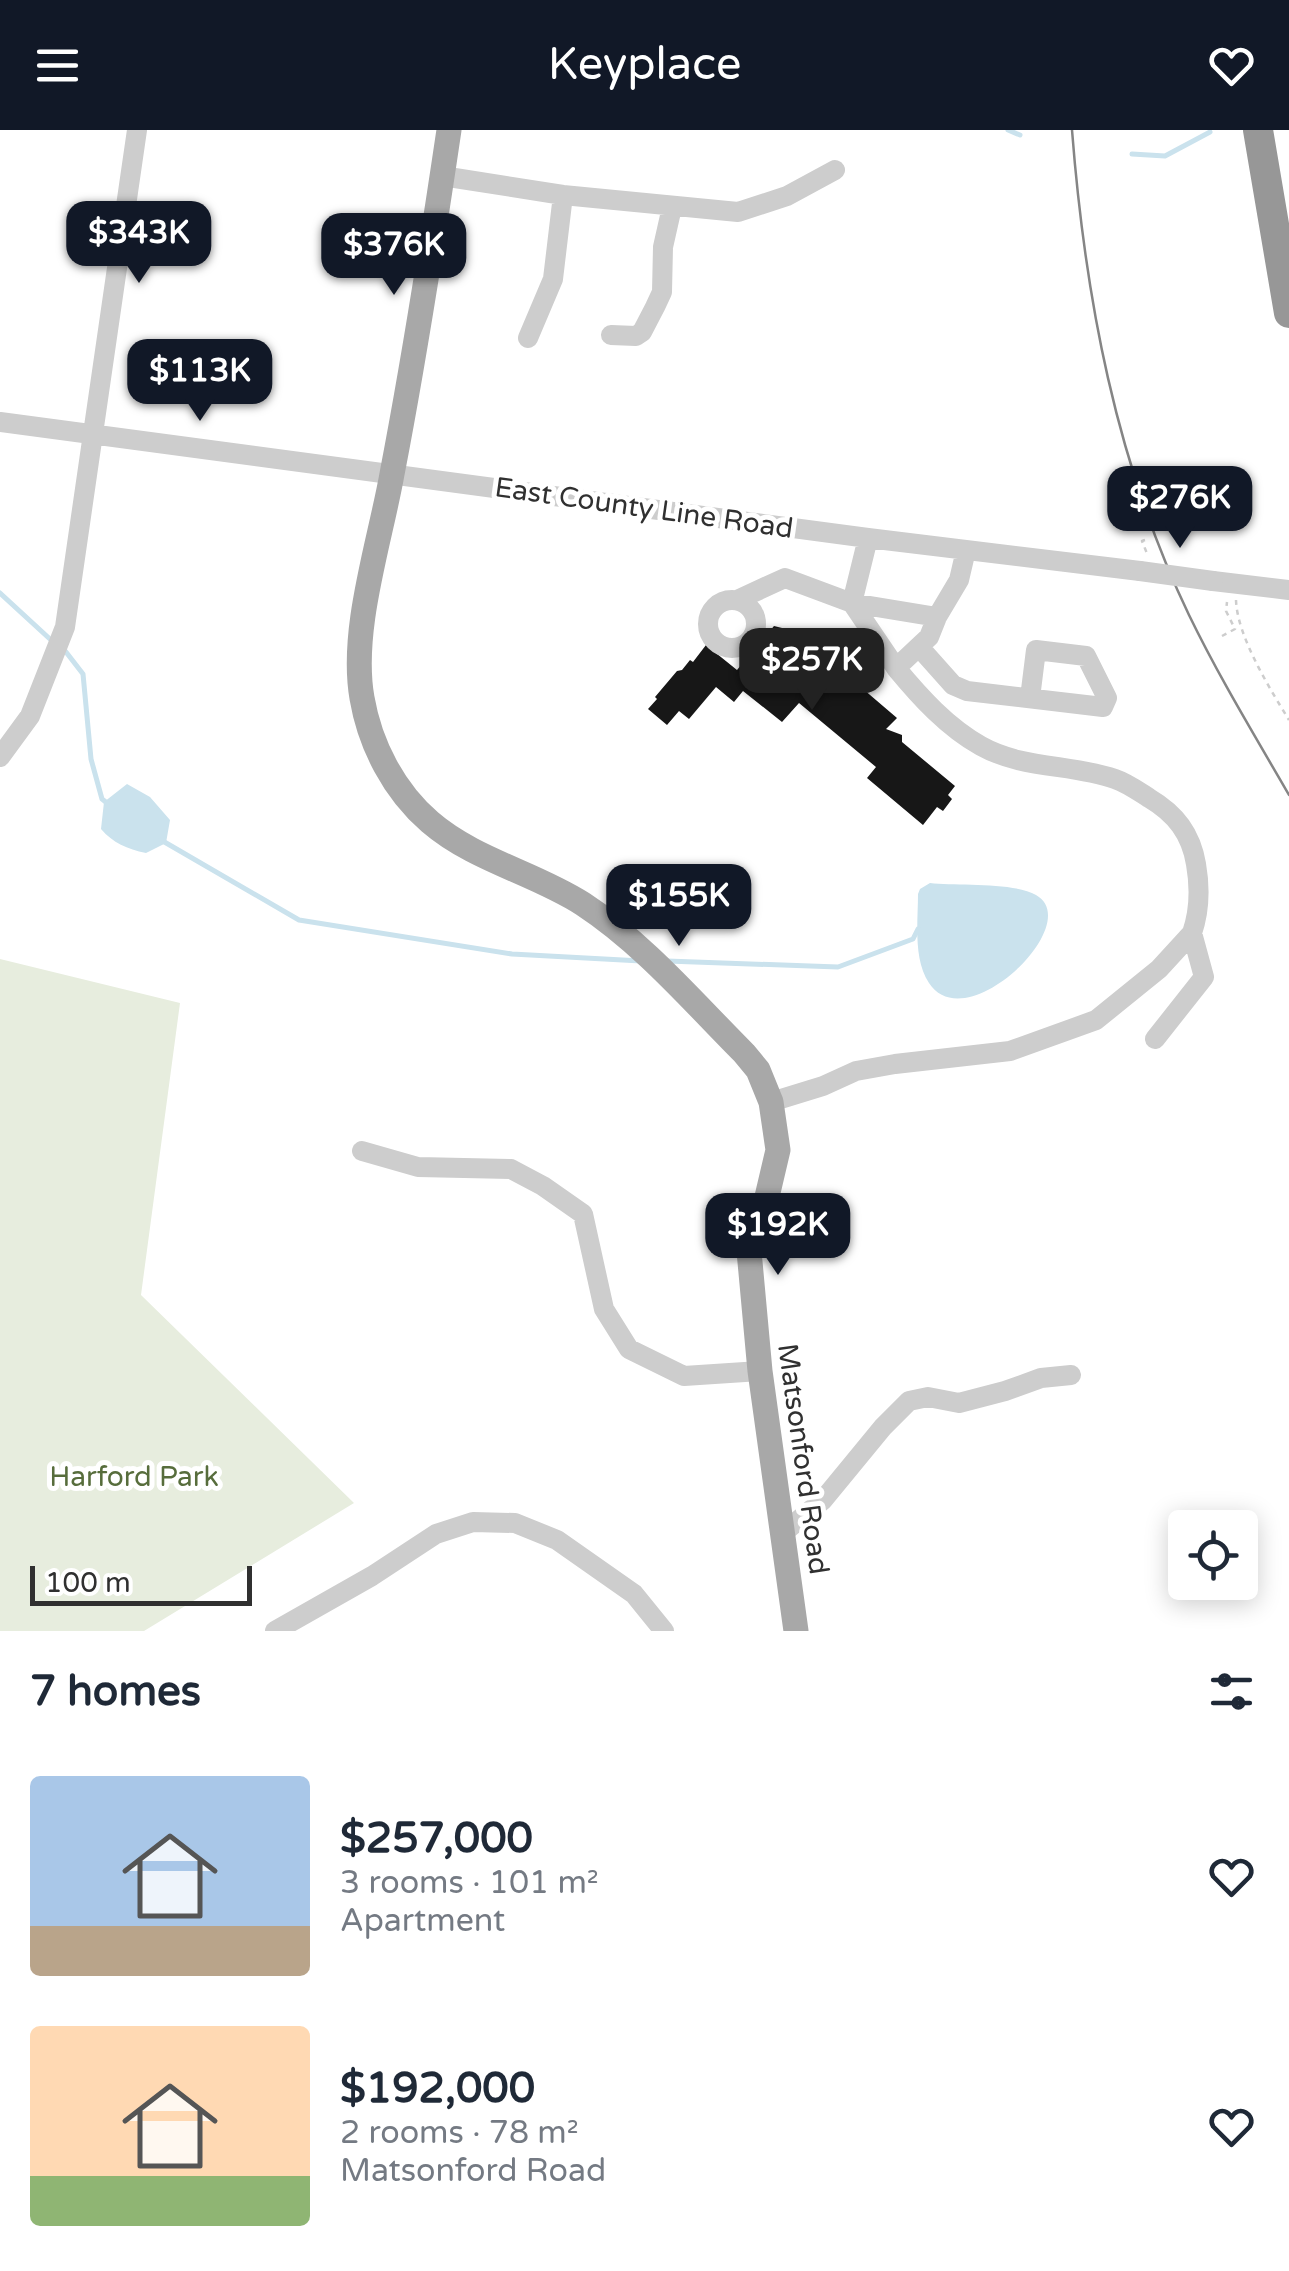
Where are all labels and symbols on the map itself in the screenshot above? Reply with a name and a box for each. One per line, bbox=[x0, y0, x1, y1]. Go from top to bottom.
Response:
pin: $343K bbox=[69, 201, 209, 286]
pin: $376K bbox=[324, 213, 464, 298]
pin: $113K bbox=[130, 339, 270, 424]
pin: $276K bbox=[1110, 466, 1250, 551]
street label: East County Line Road bbox=[493, 470, 795, 546]
pin: $257K bbox=[742, 628, 882, 713]
pin: $155K bbox=[609, 864, 749, 949]
pin: $192K bbox=[708, 1193, 848, 1278]
street label: Matsonford Road bbox=[770, 1341, 836, 1577]
park label: Harford Park bbox=[49, 1460, 219, 1494]
scale bar bbox=[30, 1561, 252, 1606]

